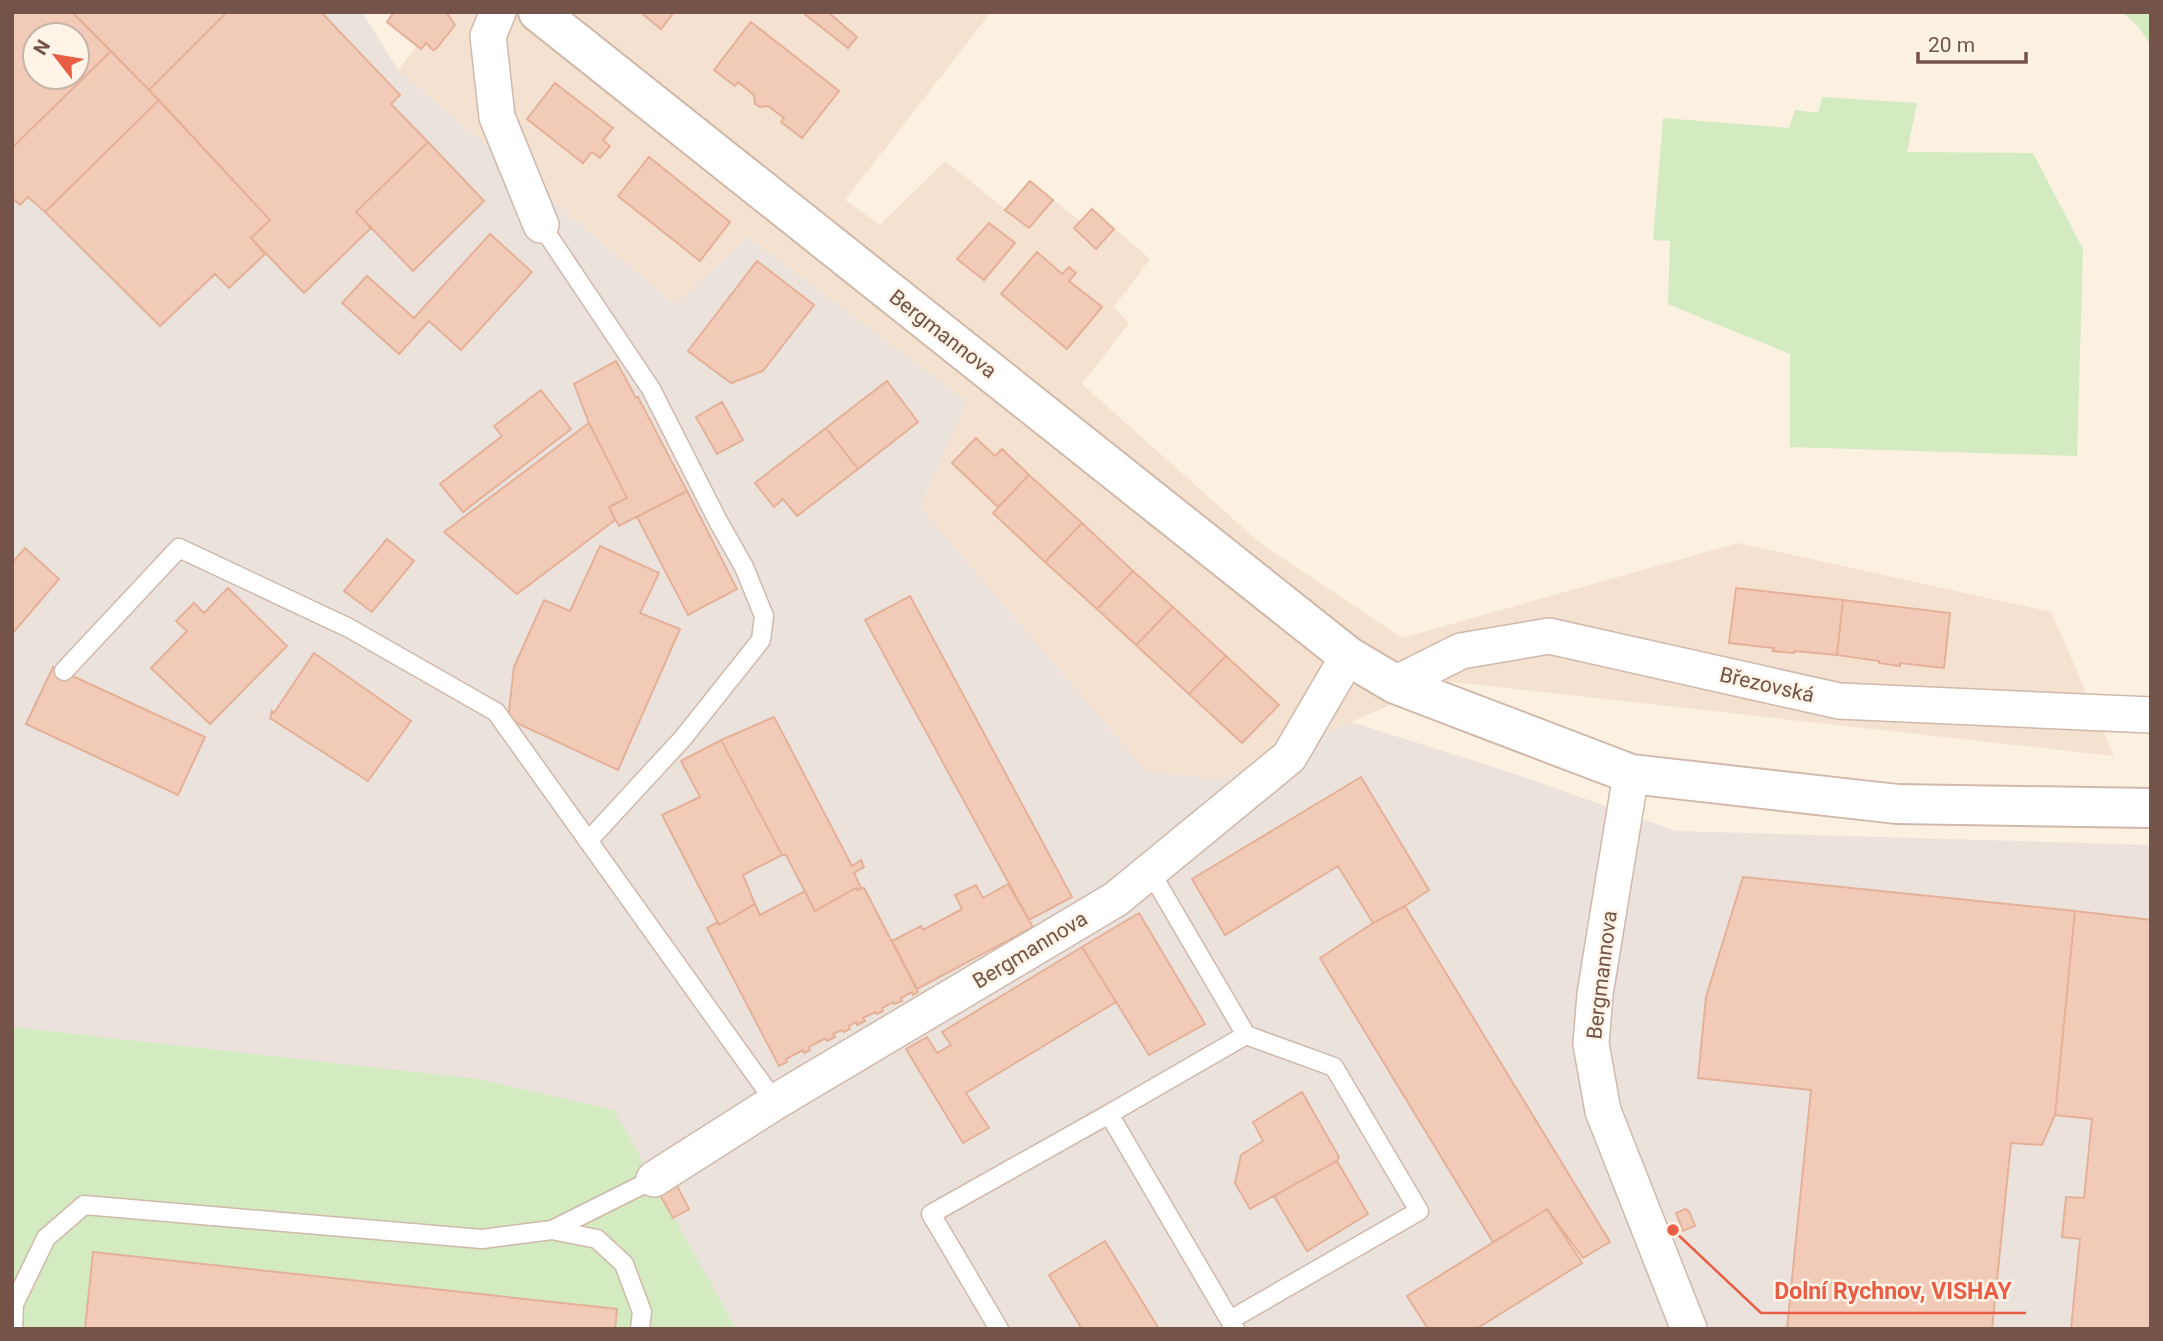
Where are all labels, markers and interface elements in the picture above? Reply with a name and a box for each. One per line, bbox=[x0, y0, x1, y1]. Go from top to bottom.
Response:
north arrow bbox=[21, 21, 91, 91]
scale bar bbox=[1918, 21, 2026, 65]
text: 20 m bbox=[1928, 33, 1975, 57]
text: N bbox=[29, 36, 55, 59]
street label: Bergmannova bbox=[885, 285, 1001, 383]
street label: Březovská bbox=[1717, 662, 1817, 708]
street label: Bergmannova bbox=[968, 906, 1092, 994]
street label: Bergmannova bbox=[1582, 909, 1622, 1041]
callout: Dolní Rychnov, VISHAY bbox=[1761, 1269, 2026, 1313]
text: Dolní Rychnov, VISHAY bbox=[1774, 1278, 2013, 1305]

